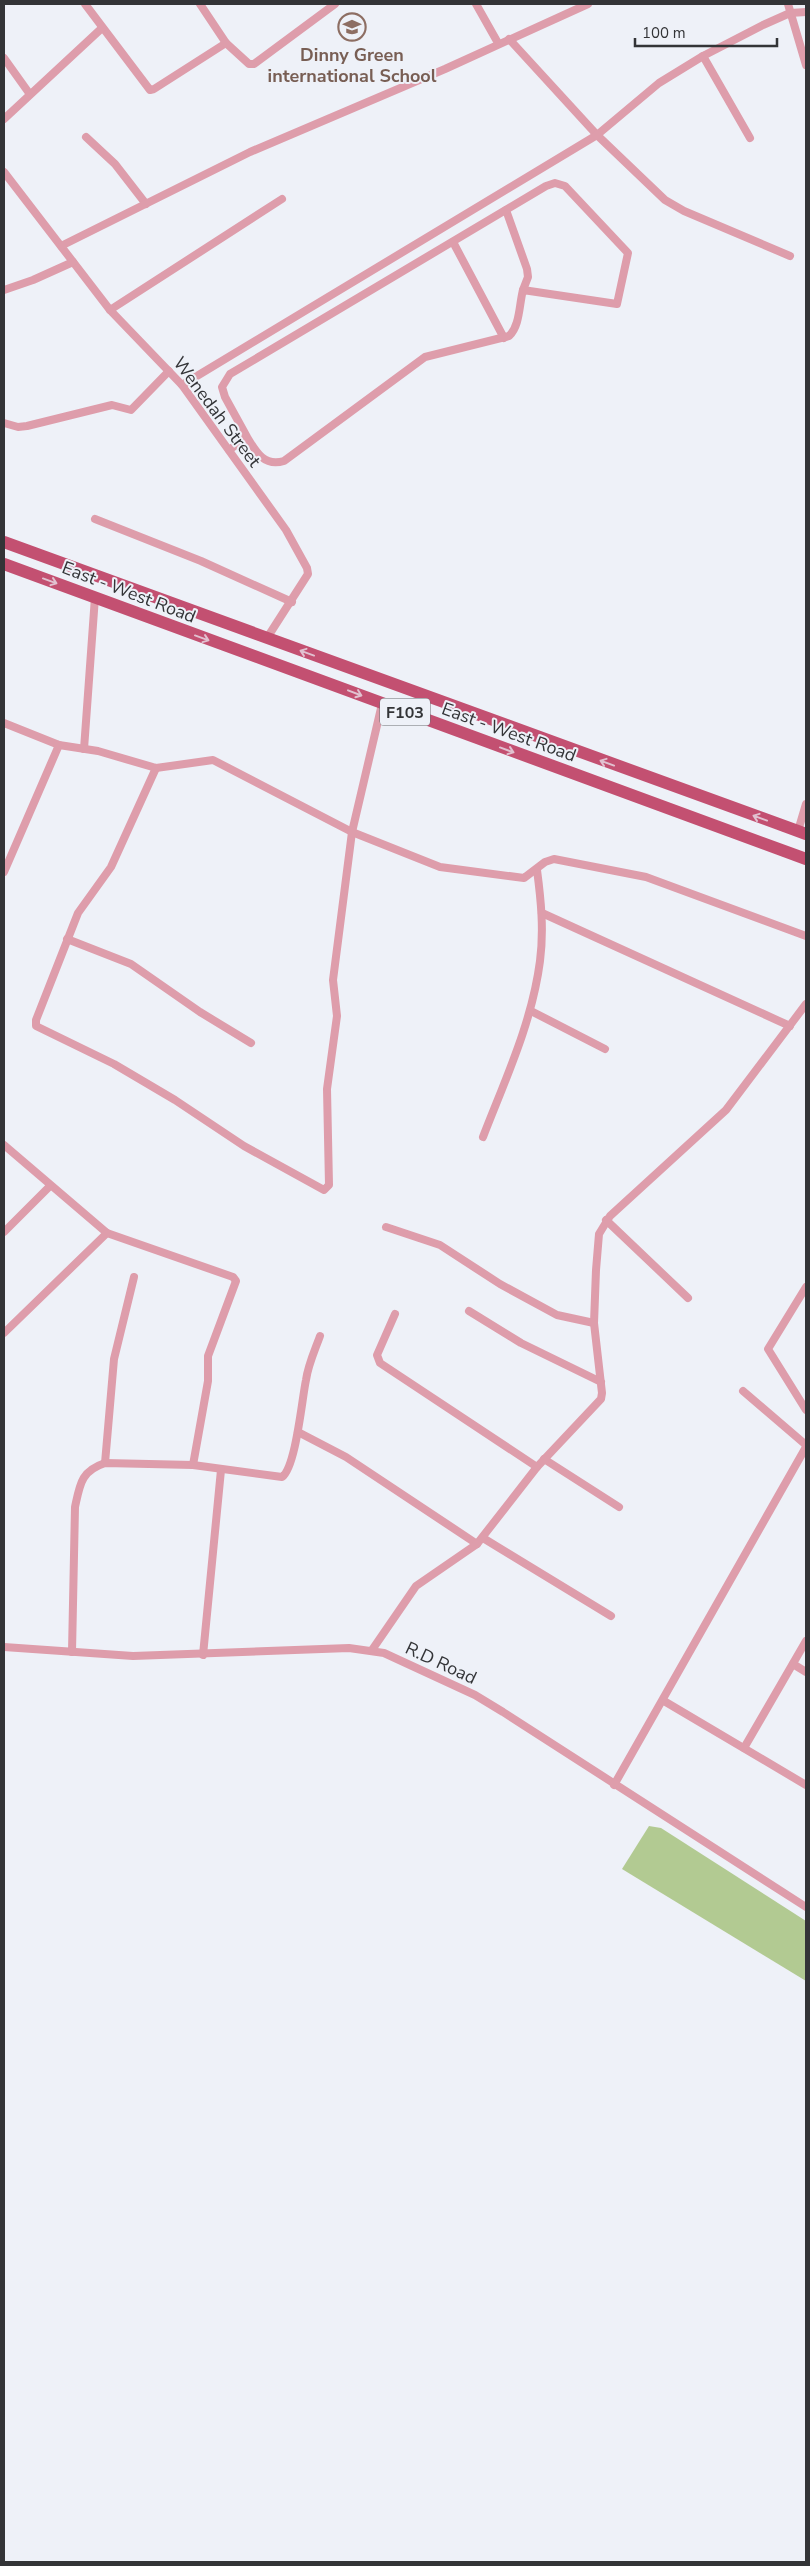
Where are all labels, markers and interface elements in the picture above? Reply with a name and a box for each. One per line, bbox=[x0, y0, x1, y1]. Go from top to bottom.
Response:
school or university icon: Dinny Green international School bbox=[337, 12, 367, 42]
scale bar bbox=[635, 15, 778, 47]
text: 100 m bbox=[642, 23, 686, 43]
place label: Dinny Green international School bbox=[268, 43, 437, 88]
street label: Wenedah Street bbox=[168, 352, 267, 473]
street label: East - West Road bbox=[59, 555, 199, 629]
one-way arrow bbox=[41, 577, 57, 586]
one-way arrow bbox=[194, 634, 209, 643]
one-way arrow bbox=[299, 647, 315, 657]
one-way arrow bbox=[346, 689, 362, 698]
street label: East - West Road bbox=[438, 697, 580, 767]
road number: F103 bbox=[380, 699, 430, 726]
one-way arrow bbox=[498, 746, 514, 755]
one-way arrow bbox=[600, 758, 616, 767]
one-way arrow bbox=[753, 813, 769, 822]
street label: R.D Road bbox=[401, 1636, 481, 1690]

